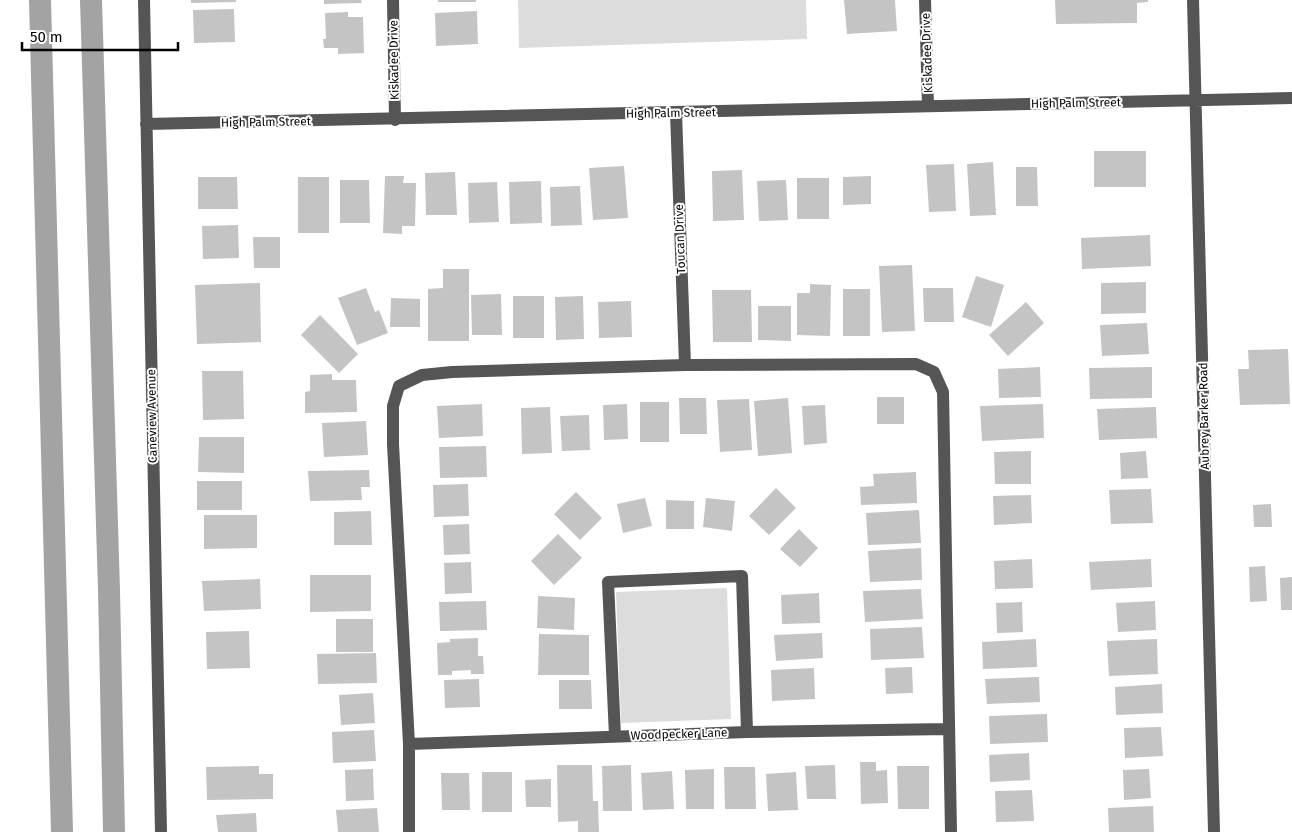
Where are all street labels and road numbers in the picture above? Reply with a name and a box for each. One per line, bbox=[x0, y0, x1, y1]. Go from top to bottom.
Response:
street label: Kiskadee Drive bbox=[919, 13, 935, 93]
street label: Kiskadee Drive bbox=[386, 20, 402, 100]
street label: High Palm Street bbox=[1031, 95, 1122, 111]
street label: High Palm Street bbox=[626, 105, 717, 121]
street label: High Palm Street bbox=[221, 114, 312, 130]
street label: Toucan Drive bbox=[672, 204, 688, 274]
street label: Aubrey Barker Road bbox=[1196, 362, 1212, 470]
street label: Caneview Avenue bbox=[144, 369, 160, 463]
street label: Woodpecker Lane bbox=[630, 725, 728, 743]

